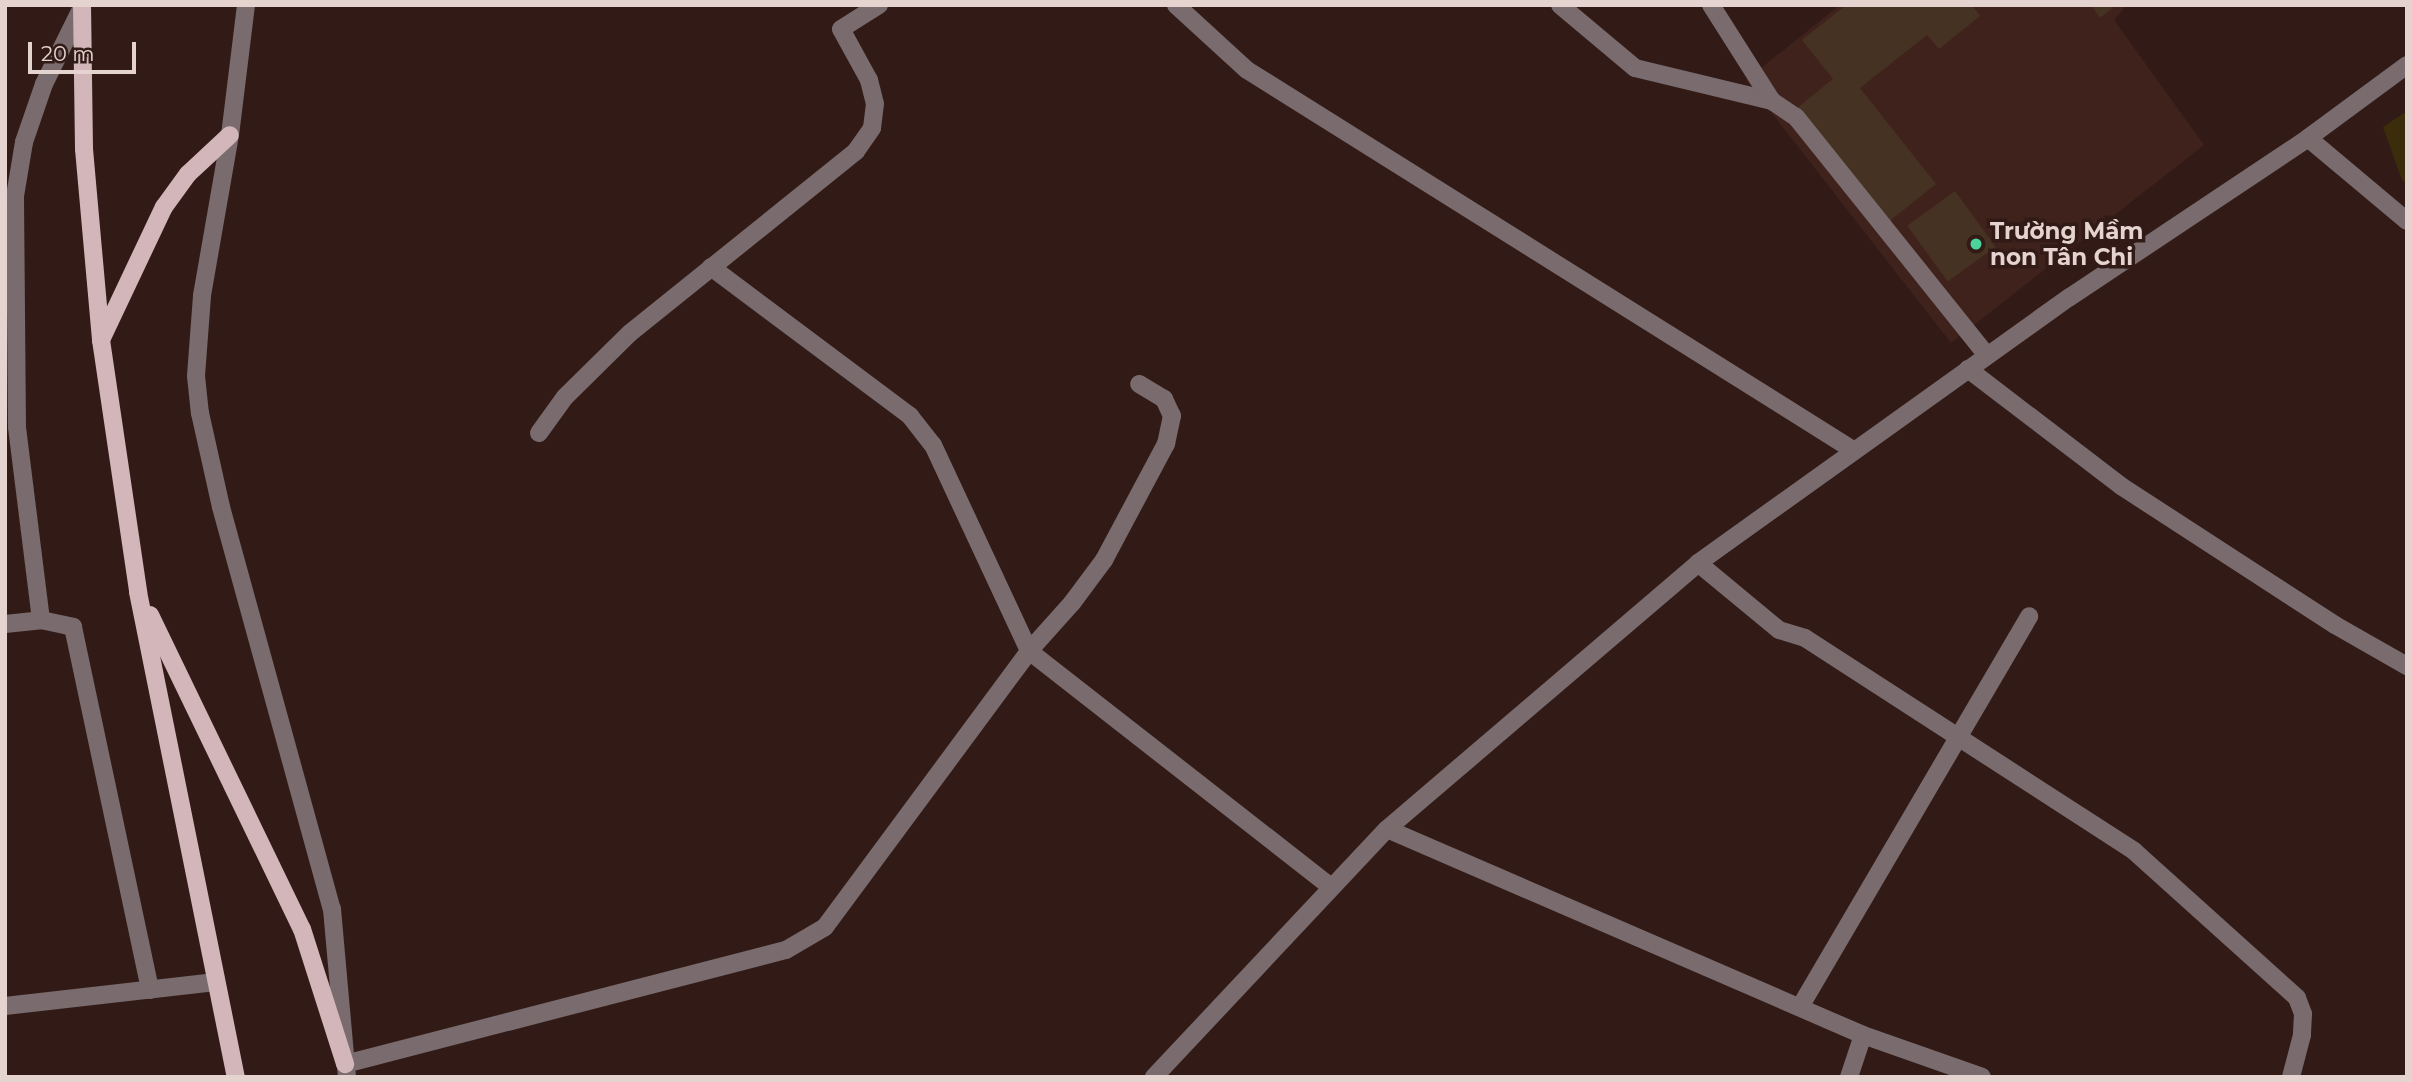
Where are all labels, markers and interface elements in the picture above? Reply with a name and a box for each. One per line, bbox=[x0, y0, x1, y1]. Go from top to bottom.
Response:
scale bar bbox=[32, 28, 140, 72]
text: 20 m bbox=[41, 41, 95, 66]
place label: Trường Mầm non Tân Chi bbox=[1990, 217, 2143, 271]
marker: Trường Mầm non Tân Chi bbox=[1968, 236, 1984, 252]

